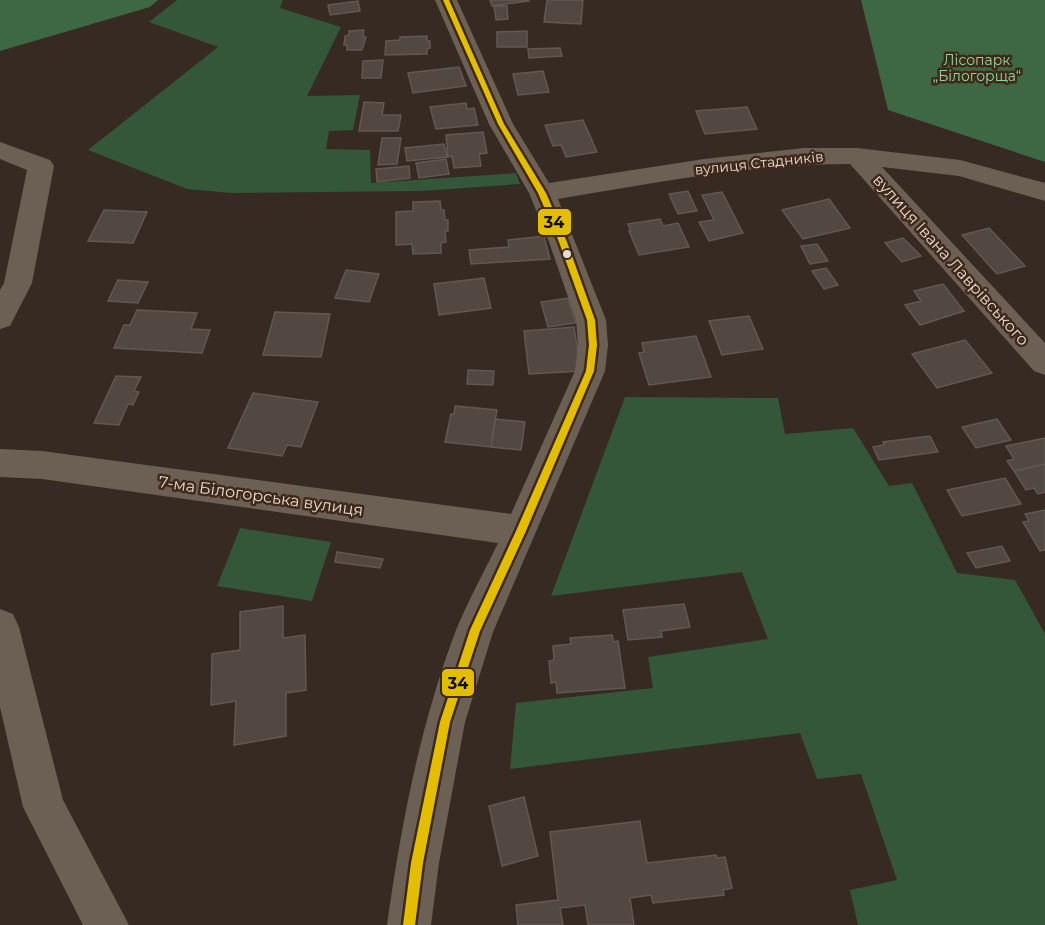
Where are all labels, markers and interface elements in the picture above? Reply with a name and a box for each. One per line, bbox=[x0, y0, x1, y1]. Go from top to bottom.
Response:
park label: Лісопарк „Білогорща“ bbox=[933, 51, 1021, 85]
street label: вулиця Стадників bbox=[694, 147, 824, 179]
street label: вулиця Івана Лаврівського bbox=[869, 170, 1033, 350]
line badge: 34 bbox=[537, 208, 572, 236]
text: 34 bbox=[543, 213, 564, 232]
unlabelled marker bbox=[561, 248, 573, 260]
street label: 7-ма Білогорська вулиця bbox=[158, 472, 364, 520]
line badge: 34 bbox=[441, 668, 475, 697]
text: 34 bbox=[447, 674, 468, 693]

